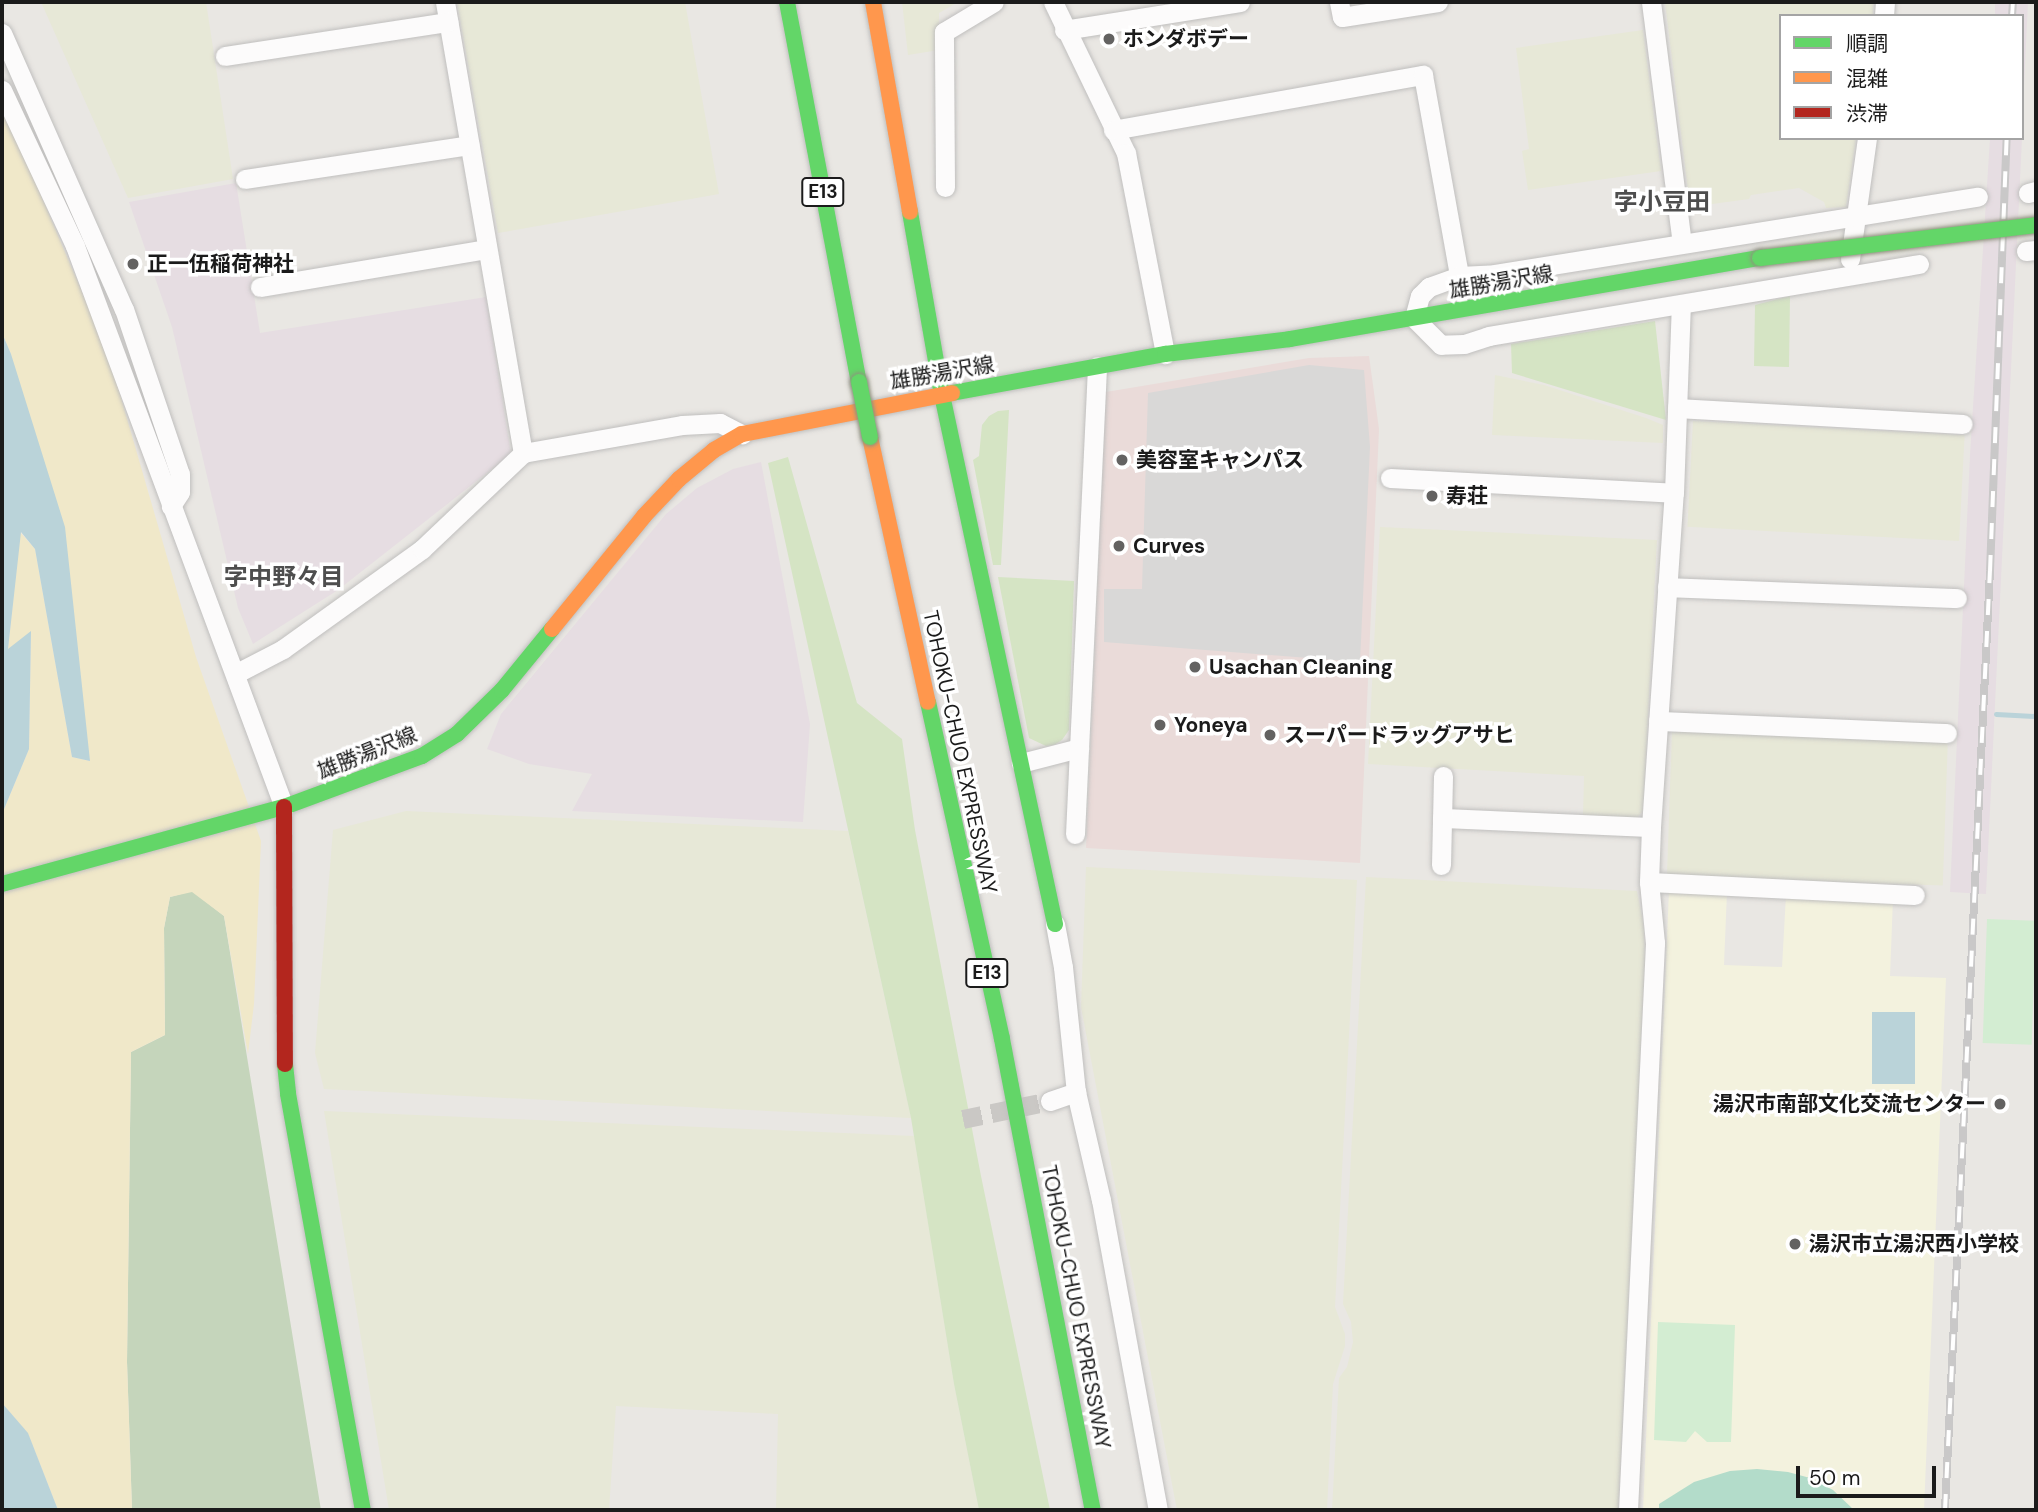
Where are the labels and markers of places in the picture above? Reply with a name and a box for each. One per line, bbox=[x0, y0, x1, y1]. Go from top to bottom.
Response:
place label: ホンダボデー bbox=[1123, 26, 1249, 52]
marker: ホンダボデー bbox=[1101, 31, 1117, 47]
place label: 正一伍稲荷神社 bbox=[147, 251, 294, 277]
marker: 正一伍稲荷神社 bbox=[125, 256, 141, 272]
place label: 美容室キャンパス bbox=[1136, 447, 1304, 473]
marker: 美容室キャンパス bbox=[1114, 452, 1130, 468]
place label: 寿荘 bbox=[1446, 483, 1488, 509]
marker: 寿荘 bbox=[1424, 488, 1440, 504]
place label: Curves bbox=[1133, 533, 1205, 559]
marker: Curves bbox=[1111, 538, 1127, 554]
place label: Usachan Cleaning bbox=[1209, 654, 1393, 680]
marker: Usachan Cleaning bbox=[1187, 659, 1203, 675]
place label: Yoneya bbox=[1174, 712, 1247, 738]
marker: Yoneya bbox=[1152, 717, 1168, 733]
place label: スーパードラッグアサヒ bbox=[1284, 722, 1515, 748]
marker: スーパードラッグアサヒ bbox=[1262, 727, 1278, 743]
place label: 湯沢市南部文化交流センター bbox=[1713, 1091, 1986, 1117]
marker: 湯沢市南部文化交流センター bbox=[1992, 1096, 2008, 1112]
place label: 湯沢市立湯沢西小学校 bbox=[1809, 1231, 2019, 1257]
marker: 湯沢市立湯沢西小学校 bbox=[1787, 1236, 1803, 1252]

